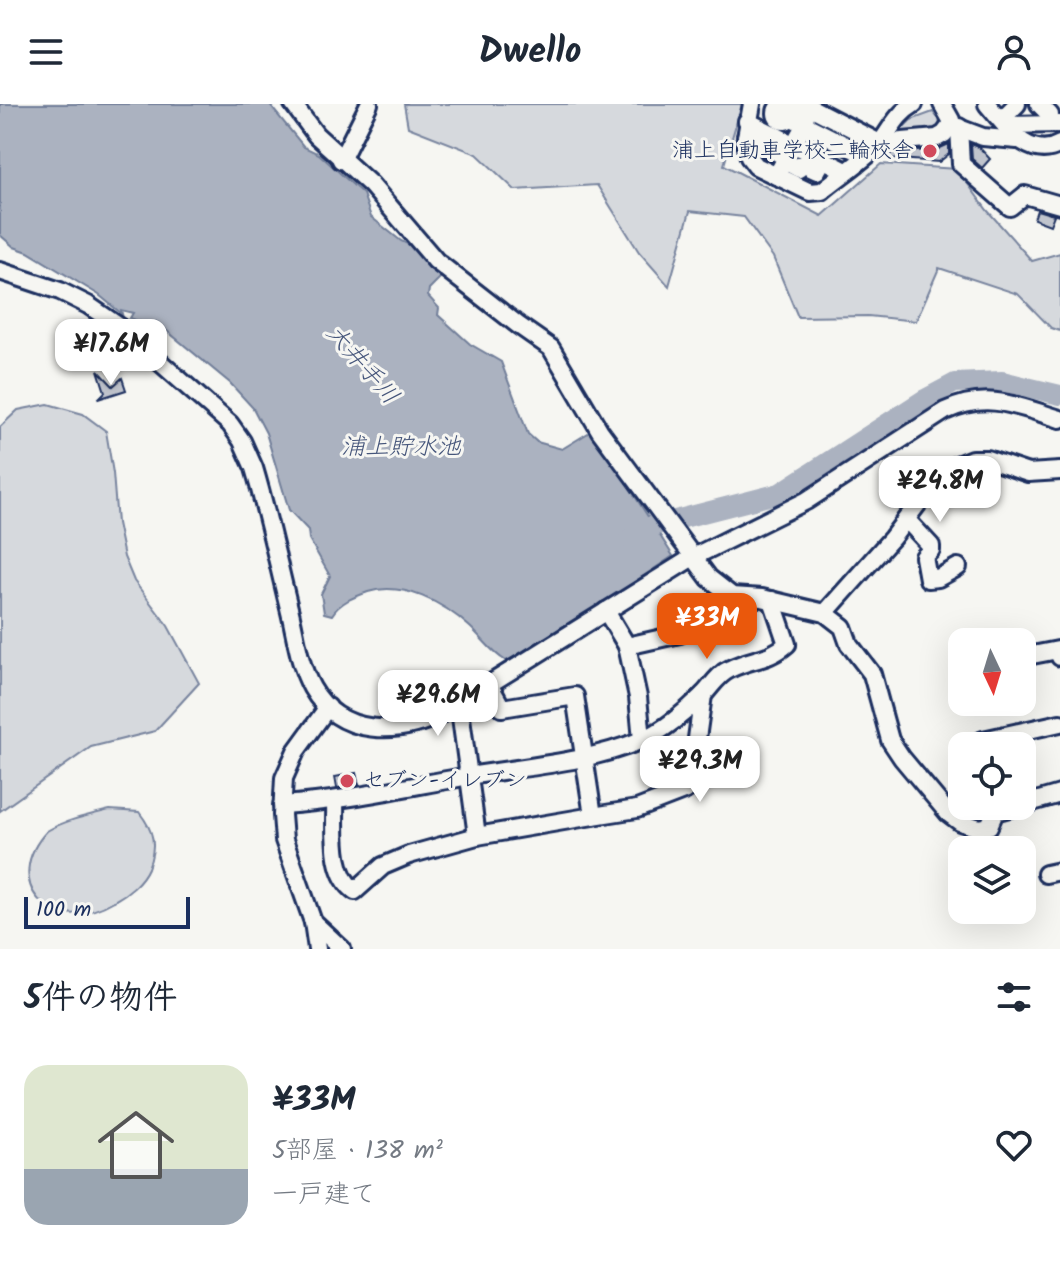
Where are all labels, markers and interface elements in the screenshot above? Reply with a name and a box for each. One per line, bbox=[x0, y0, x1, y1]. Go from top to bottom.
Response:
text: Dwello bbox=[479, 24, 581, 81]
icon: menu bbox=[24, 30, 68, 74]
icon: person bbox=[992, 30, 1036, 74]
place label: 浦上自動車学校二輪校舎 bbox=[672, 134, 914, 169]
marker: 浦上自動車学校二輪校舎 bbox=[921, 142, 939, 160]
water label: 大井手川 bbox=[316, 316, 408, 414]
pin: ¥17.6M bbox=[46, 319, 176, 387]
text: ¥17.6M bbox=[73, 324, 149, 366]
water label: 浦上貯水池 bbox=[341, 428, 462, 467]
pin: ¥24.8M bbox=[875, 456, 1005, 524]
text: ¥24.8M bbox=[897, 461, 983, 503]
pin: ¥33M bbox=[660, 593, 754, 661]
text: ¥33M bbox=[675, 598, 739, 640]
north arrow bbox=[948, 628, 1036, 716]
map controls bbox=[948, 628, 1036, 924]
pin: ¥29.6M bbox=[373, 670, 503, 738]
text: ¥29.6M bbox=[396, 675, 480, 717]
button: locate bbox=[948, 732, 1036, 820]
pin: ¥29.3M bbox=[635, 736, 765, 804]
text: ¥29.3M bbox=[658, 741, 742, 783]
place label: セブン-イレブン bbox=[363, 764, 527, 799]
marker: セブン-イレブン bbox=[338, 772, 356, 790]
button: layers bbox=[948, 836, 1036, 924]
scale bar bbox=[24, 893, 190, 929]
text: 100 m bbox=[36, 893, 91, 928]
text: 5件の物件 bbox=[24, 972, 177, 1026]
icon: filters bbox=[992, 975, 1036, 1019]
text: ¥33M bbox=[272, 1074, 356, 1128]
icon: home bbox=[88, 1097, 184, 1193]
icon: heart bbox=[992, 1123, 1036, 1167]
text: 5部屋 · 138 m² bbox=[272, 1130, 443, 1172]
text: 一戸建て bbox=[272, 1174, 376, 1216]

